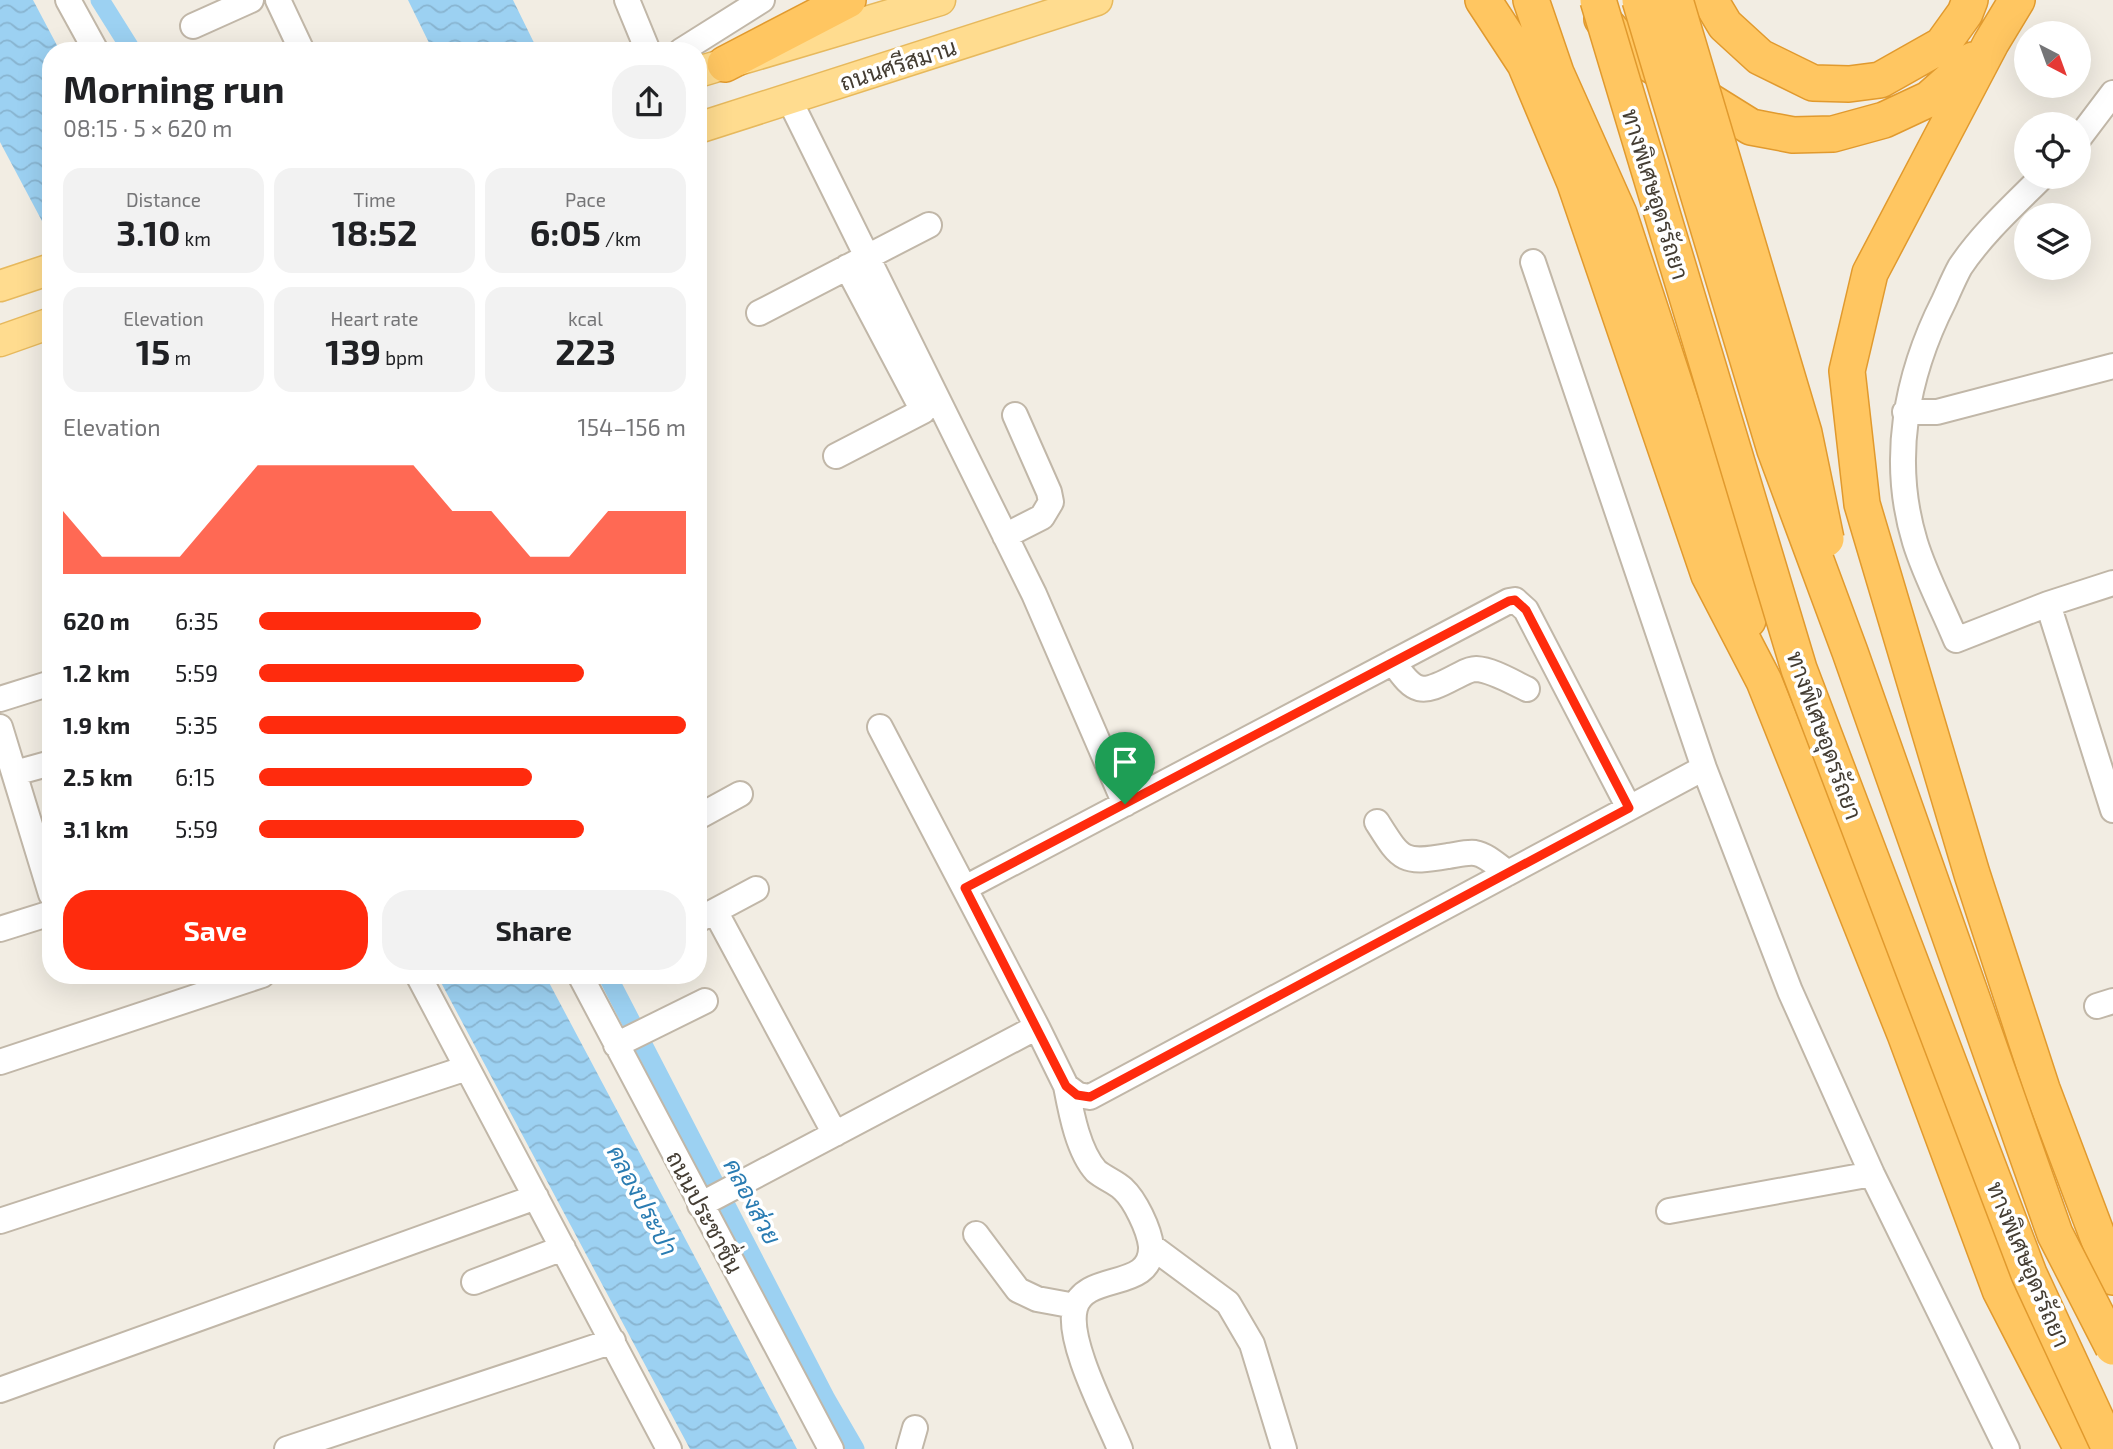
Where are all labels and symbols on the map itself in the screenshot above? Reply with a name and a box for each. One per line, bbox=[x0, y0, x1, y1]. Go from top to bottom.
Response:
north arrow bbox=[2014, 21, 2091, 98]
street label: ถนนศรีสมาน bbox=[836, 32, 960, 96]
street label: ทางพิเศษอุดรรัถยา bbox=[1614, 105, 1695, 284]
street label: ทางพิเศษอุดรรัถยา bbox=[1779, 647, 1868, 824]
pin bbox=[1095, 732, 1155, 804]
water label: คลองประปา bbox=[602, 1140, 684, 1260]
street label: ถนนประชาชื่น bbox=[661, 1143, 754, 1278]
water label: คลองส่วย bbox=[718, 1153, 788, 1249]
street label: ทางพิเศษอุดรรัถยา bbox=[1979, 1177, 2076, 1352]

